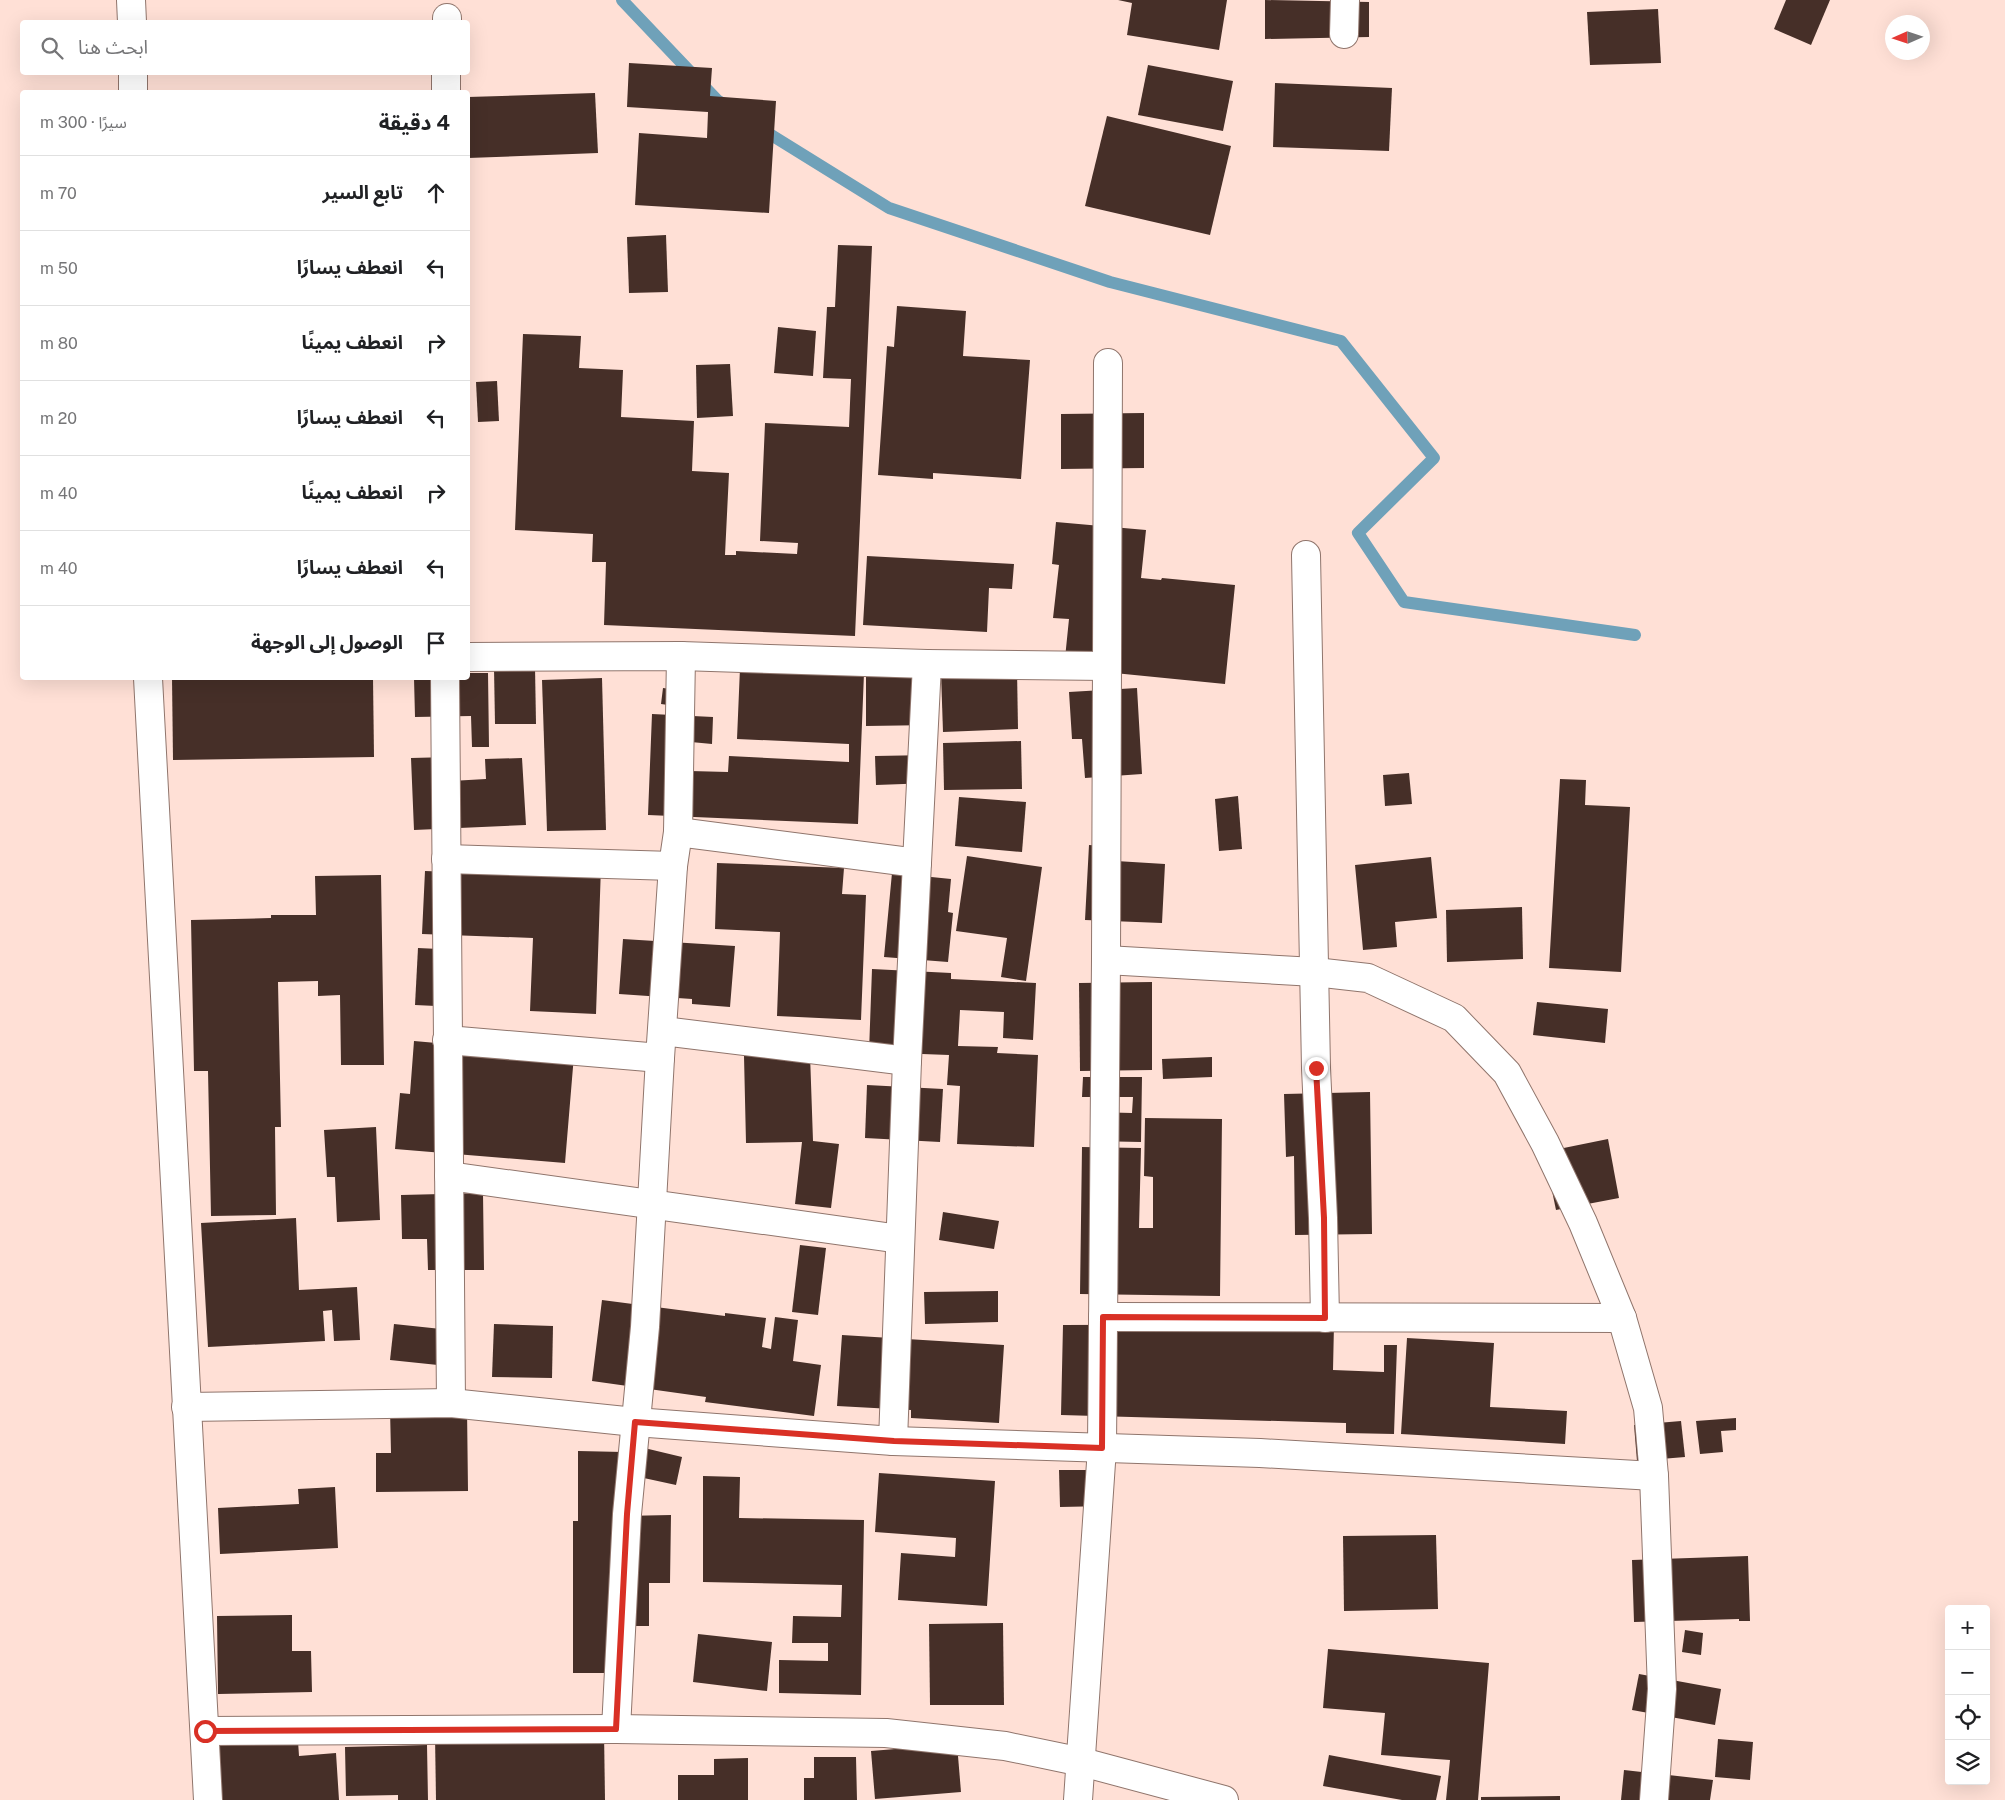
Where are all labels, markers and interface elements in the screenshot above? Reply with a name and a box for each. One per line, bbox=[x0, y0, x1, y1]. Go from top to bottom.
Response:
north arrow bbox=[1885, 15, 1930, 60]
search box bbox=[20, 20, 470, 75]
icon: search bbox=[38, 34, 66, 62]
text: ابحث هنا bbox=[78, 36, 148, 58]
text: 4 دقيقة bbox=[379, 110, 450, 135]
text: سيرًا · 300 m bbox=[40, 113, 127, 132]
icon: ahead bbox=[422, 179, 450, 207]
text: تابع السير bbox=[322, 181, 403, 203]
text: 70 m bbox=[40, 184, 77, 203]
icon: left bbox=[422, 254, 450, 282]
text: انعطف يسارًا bbox=[297, 256, 403, 278]
text: 50 m bbox=[40, 259, 78, 278]
icon: right bbox=[422, 329, 450, 357]
text: انعطف يمينًا bbox=[302, 331, 403, 353]
text: 80 m bbox=[40, 334, 78, 353]
icon: left bbox=[422, 404, 450, 432]
text: انعطف يسارًا bbox=[297, 406, 403, 428]
text: 20 m bbox=[40, 409, 77, 428]
icon: right bbox=[422, 479, 450, 507]
text: انعطف يمينًا bbox=[302, 481, 403, 503]
text: 40 m bbox=[40, 484, 78, 503]
icon: left bbox=[422, 554, 450, 582]
text: انعطف يسارًا bbox=[297, 556, 403, 578]
text: 40 m bbox=[40, 559, 78, 578]
icon: arrive bbox=[422, 629, 450, 657]
text: الوصول إلى الوجهة bbox=[251, 631, 403, 653]
route end bbox=[1305, 1057, 1328, 1080]
map controls bbox=[1945, 1605, 1990, 1785]
button: + bbox=[1945, 1605, 1990, 1650]
button: − bbox=[1945, 1650, 1990, 1695]
button: locate bbox=[1945, 1695, 1990, 1740]
route start bbox=[194, 1720, 217, 1743]
button: layers bbox=[1945, 1740, 1990, 1785]

